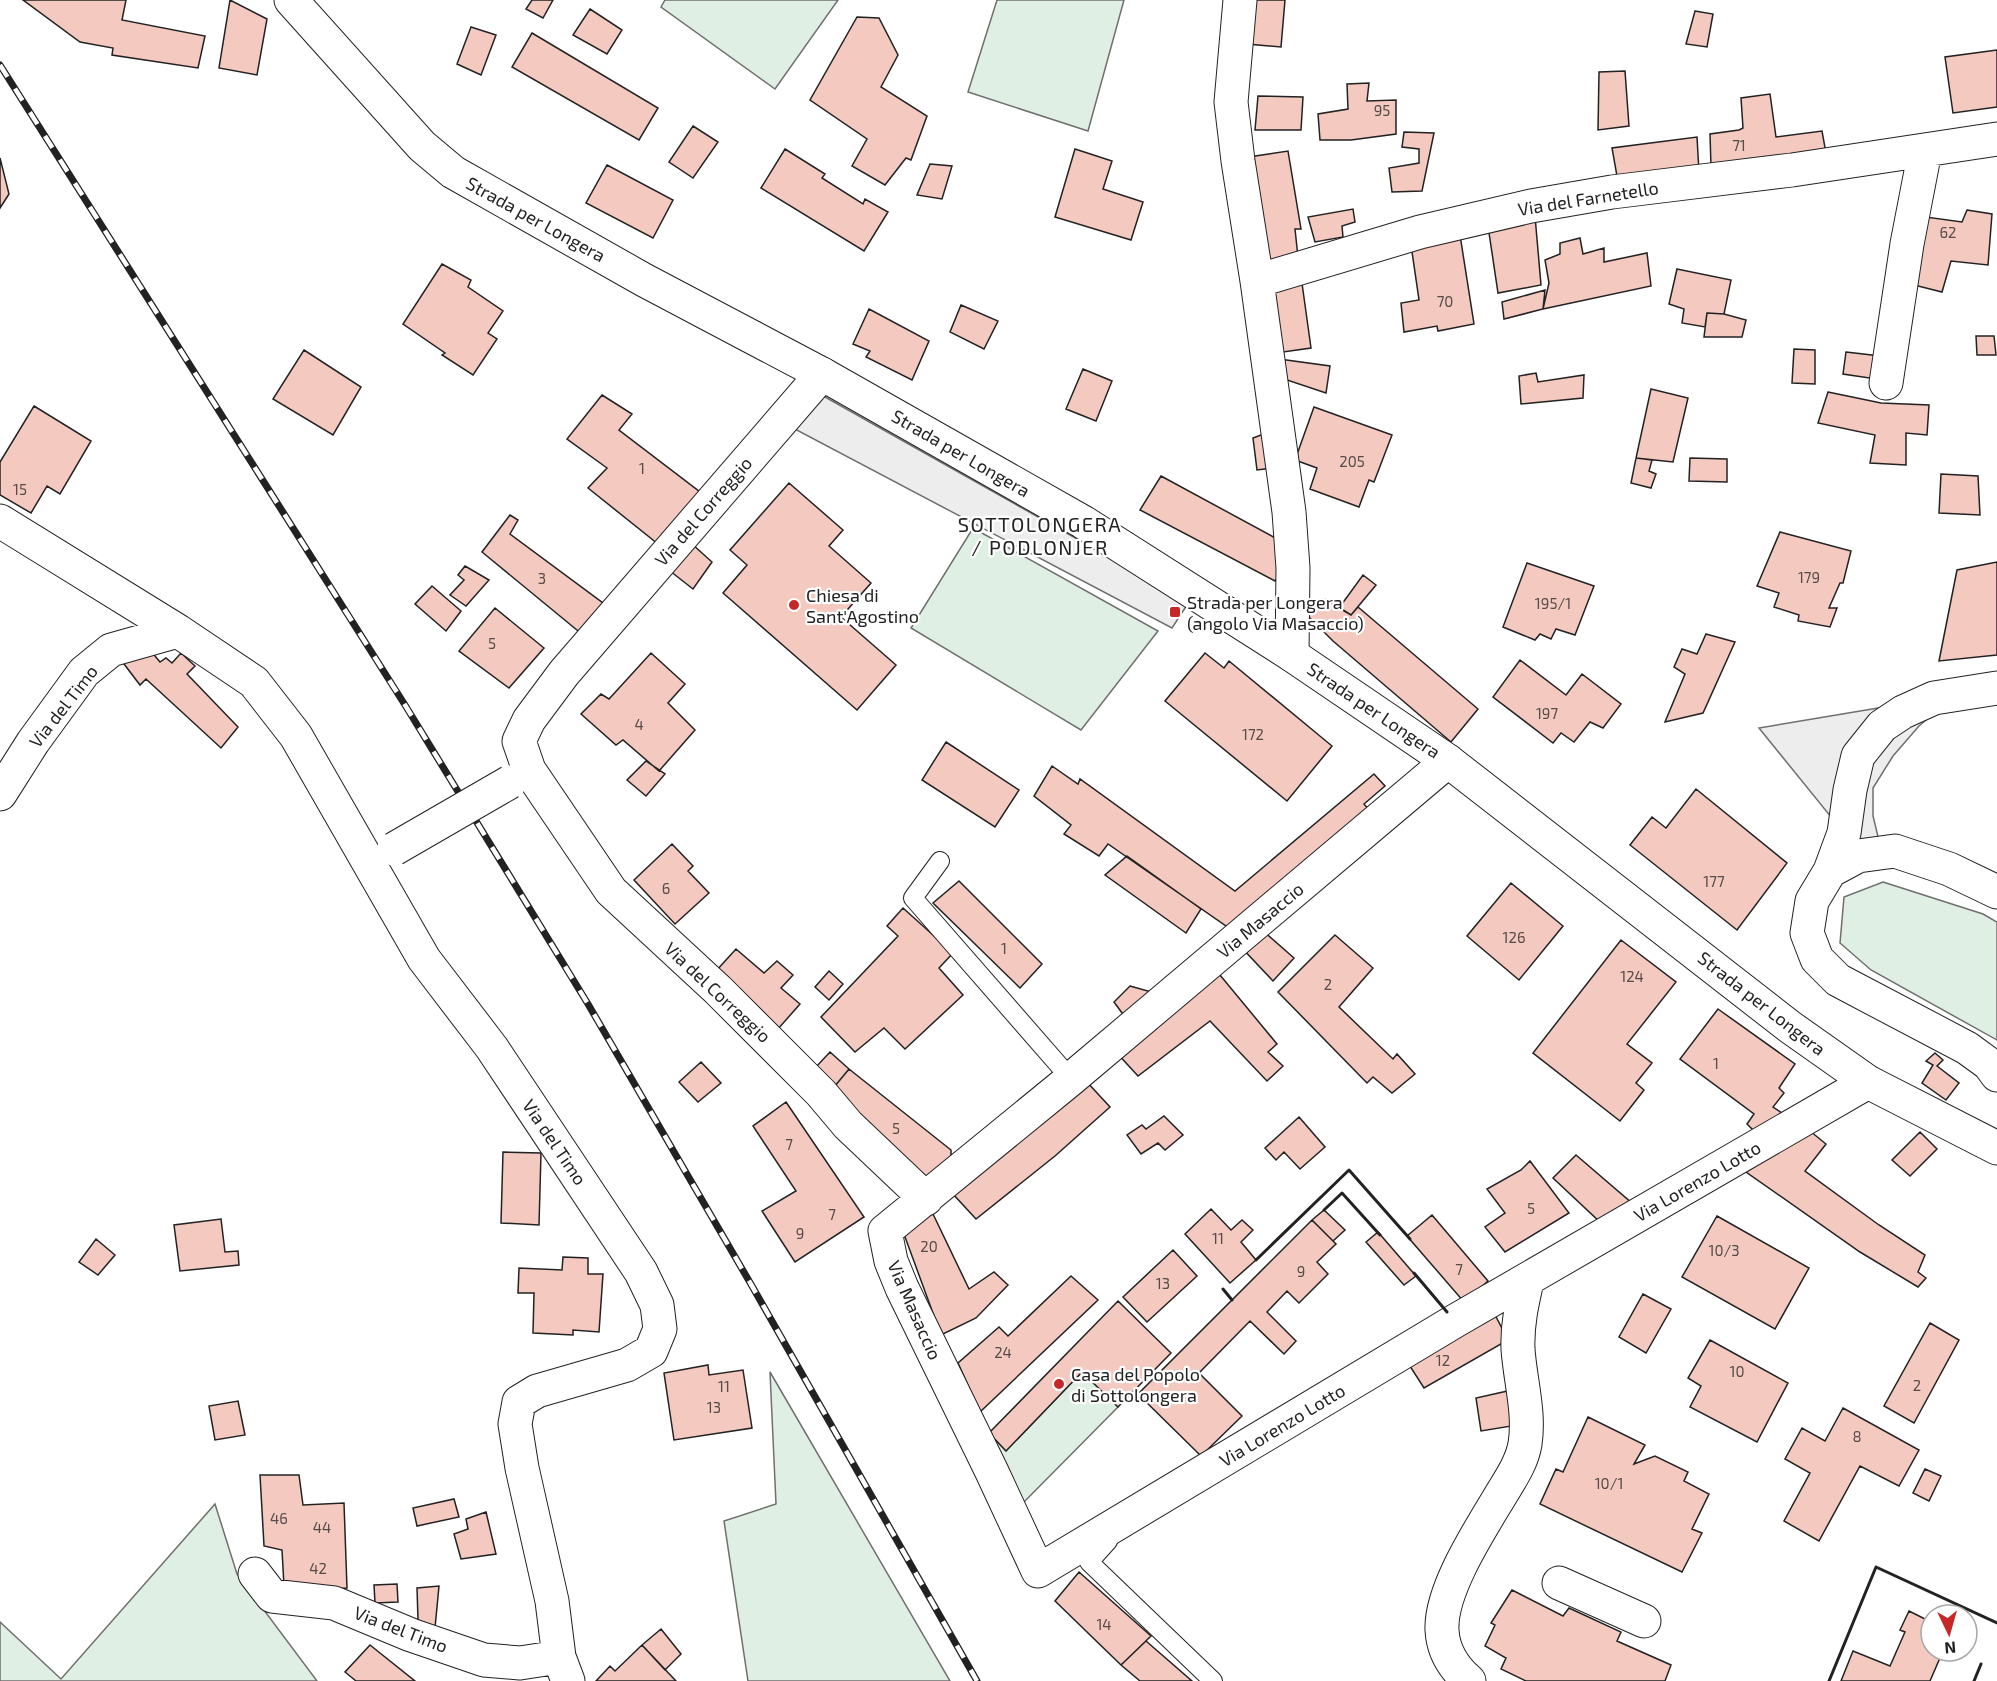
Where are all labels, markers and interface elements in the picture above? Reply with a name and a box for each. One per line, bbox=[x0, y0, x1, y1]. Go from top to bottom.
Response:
house number: 95 bbox=[1374, 101, 1390, 119]
house number: 71 bbox=[1732, 136, 1746, 154]
street label: Strada per Longera bbox=[463, 172, 609, 266]
street label: Via del Farnetello bbox=[1516, 176, 1660, 220]
house number: 62 bbox=[1939, 223, 1957, 241]
house number: 70 bbox=[1437, 292, 1453, 310]
street label: Strada per Longera bbox=[888, 405, 1034, 501]
street label: Via del Correggio bbox=[650, 452, 756, 570]
house number: 205 bbox=[1339, 452, 1365, 470]
house number: 1 bbox=[639, 459, 645, 477]
house number: 15 bbox=[13, 480, 27, 498]
district label: SOTTOLONGERA / PODLONJER bbox=[958, 512, 1122, 559]
house number: 179 bbox=[1798, 568, 1820, 586]
house number: 3 bbox=[538, 569, 546, 587]
place label: Chiesa di Sant'Agostino bbox=[806, 584, 919, 627]
place label: Strada per Longera (angolo Via Masaccio) bbox=[1187, 591, 1364, 634]
house number: 195/1 bbox=[1535, 594, 1571, 612]
marker: Chiesa di Sant'Agostino bbox=[787, 598, 801, 612]
marker: Strada per Longera (angolo Via Masaccio) bbox=[1168, 605, 1182, 619]
house number: 5 bbox=[488, 634, 496, 652]
street label: Strada per Longera bbox=[1303, 657, 1445, 763]
street label: Via del Timo bbox=[24, 660, 102, 752]
house number: 197 bbox=[1536, 704, 1558, 722]
house number: 4 bbox=[634, 715, 644, 733]
house number: 172 bbox=[1242, 725, 1264, 743]
house number: 177 bbox=[1703, 872, 1725, 890]
street label: Via Masaccio bbox=[1212, 877, 1308, 963]
house number: 6 bbox=[662, 879, 670, 897]
house number: 126 bbox=[1503, 928, 1525, 946]
street label: Via del Correggio bbox=[660, 937, 776, 1047]
house number: 1 bbox=[1001, 939, 1007, 957]
street label: Strada per Longera bbox=[1694, 946, 1830, 1060]
house number: 124 bbox=[1620, 967, 1644, 985]
house number: 2 bbox=[1324, 975, 1332, 993]
house number: 1 bbox=[1713, 1054, 1719, 1072]
street label: Via del Timo bbox=[518, 1095, 592, 1189]
house number: 5 bbox=[892, 1119, 900, 1137]
house number: 7 bbox=[785, 1135, 793, 1153]
street label: Via Lorenzo Lotto bbox=[1630, 1136, 1764, 1226]
house number: 5 bbox=[1527, 1199, 1535, 1217]
house number: 7 bbox=[828, 1205, 836, 1223]
house number: 9 bbox=[796, 1224, 804, 1242]
house number: 11 bbox=[1212, 1229, 1224, 1247]
house number: 20 bbox=[920, 1237, 938, 1255]
house number: 10/3 bbox=[1708, 1241, 1740, 1259]
street label: Via Masaccio bbox=[883, 1257, 947, 1363]
house number: 7 bbox=[1455, 1260, 1463, 1278]
house number: 9 bbox=[1297, 1262, 1305, 1280]
house number: 13 bbox=[1156, 1274, 1170, 1292]
house number: 24 bbox=[994, 1343, 1012, 1361]
house number: 12 bbox=[1436, 1351, 1450, 1369]
house number: 10 bbox=[1729, 1362, 1745, 1380]
place label: Casa del Popolo di Sottolongera bbox=[1071, 1363, 1200, 1406]
house number: 2 bbox=[1913, 1376, 1921, 1394]
house number: 11 bbox=[718, 1377, 730, 1395]
marker: Casa del Popolo di Sottolongera bbox=[1052, 1377, 1066, 1391]
street label: Via Lorenzo Lotto bbox=[1215, 1379, 1349, 1471]
house number: 13 bbox=[707, 1398, 721, 1416]
house number: 8 bbox=[1852, 1427, 1862, 1445]
house number: 10/1 bbox=[1595, 1474, 1623, 1492]
house number: 46 bbox=[270, 1509, 288, 1527]
house number: 44 bbox=[313, 1518, 331, 1536]
house number: 42 bbox=[309, 1559, 327, 1577]
street label: Via del Timo bbox=[351, 1601, 451, 1657]
north arrow bbox=[1919, 1603, 1979, 1663]
house number: 14 bbox=[1096, 1615, 1112, 1633]
text: N bbox=[1944, 1638, 1957, 1658]

